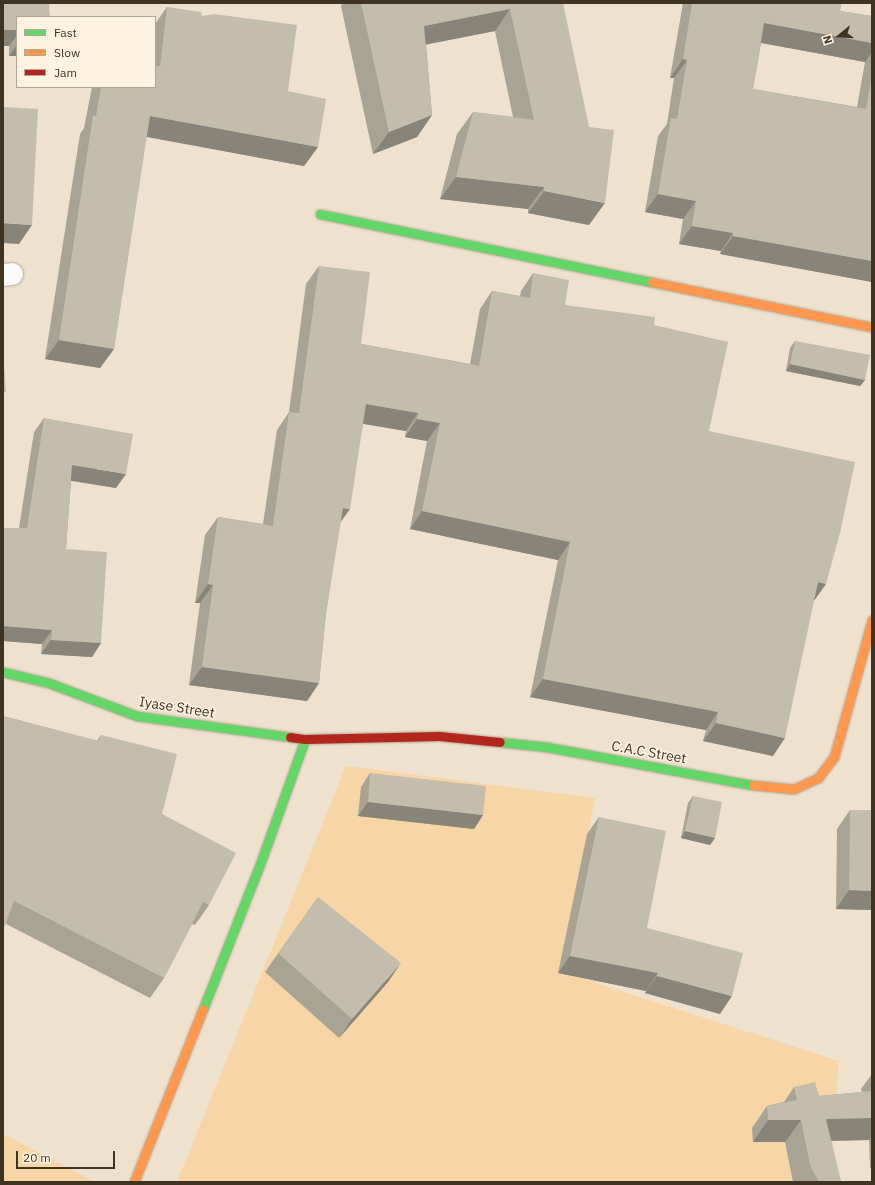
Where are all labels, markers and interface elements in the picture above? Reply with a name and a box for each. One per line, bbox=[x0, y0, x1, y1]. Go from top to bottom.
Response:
legend bbox=[16, 16, 156, 88]
north arrow bbox=[819, 16, 859, 56]
text: Fast bbox=[54, 25, 77, 40]
text: N bbox=[820, 34, 835, 46]
text: Slow bbox=[54, 45, 80, 60]
text: Jam bbox=[54, 65, 77, 80]
street label: Iyase Street bbox=[138, 693, 216, 721]
street label: C.A.C Street bbox=[610, 737, 688, 767]
scale bar bbox=[18, 1143, 117, 1169]
text: 20 m bbox=[23, 1150, 51, 1165]

